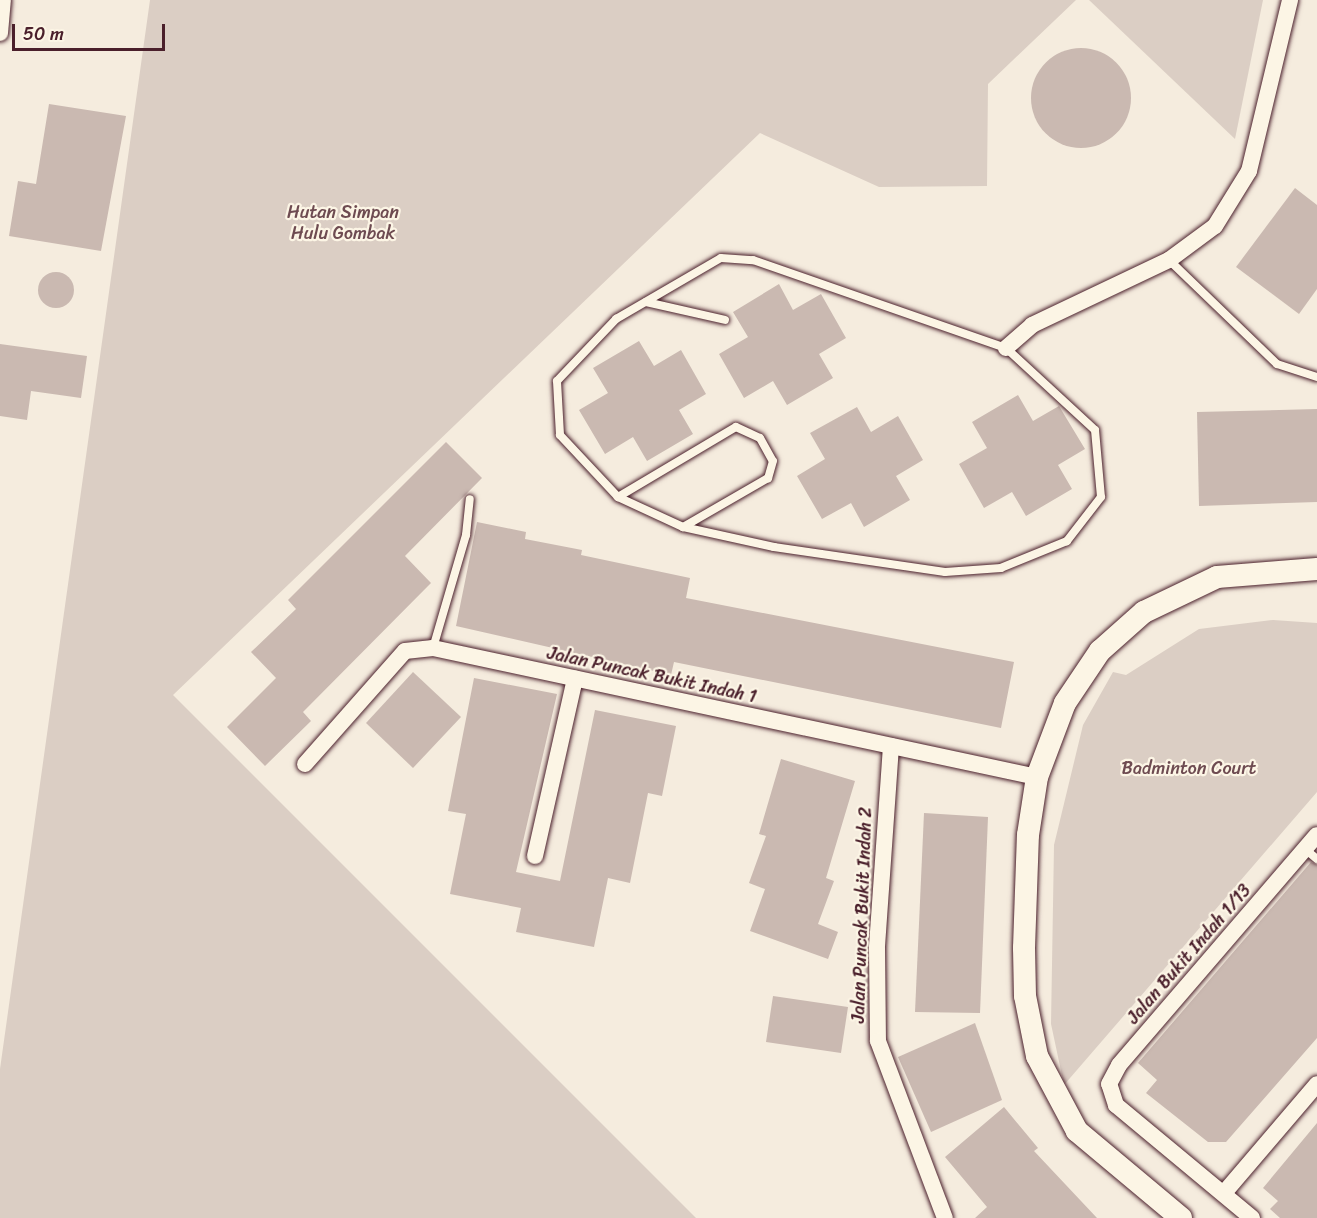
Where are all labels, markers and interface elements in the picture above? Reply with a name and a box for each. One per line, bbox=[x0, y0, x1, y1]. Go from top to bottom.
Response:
scale bar bbox=[15, 12, 168, 50]
text: 50 m bbox=[23, 18, 64, 50]
park label: Hutan Simpan Hulu Gombak bbox=[287, 202, 399, 244]
street label: Jalan Puncak Bukit Indah 1 bbox=[545, 642, 759, 708]
park label: Badminton Court bbox=[1122, 757, 1256, 779]
street label: Jalan Puncak Bukit Indah 2 bbox=[847, 806, 877, 1024]
street label: Jalan Bukit Indah 1/13 bbox=[1123, 880, 1255, 1028]

